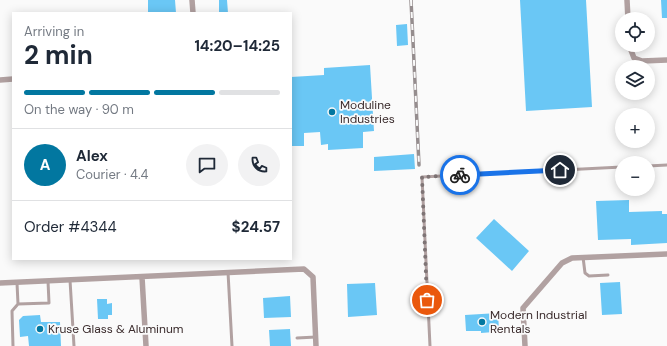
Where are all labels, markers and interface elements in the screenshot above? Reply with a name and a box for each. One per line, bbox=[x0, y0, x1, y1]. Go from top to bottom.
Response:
map controls bbox=[615, 12, 655, 196]
button: locate bbox=[615, 12, 655, 52]
text: Arriving in bbox=[24, 23, 84, 40]
text: 14:20–14:25 bbox=[194, 36, 280, 56]
text: 2 min bbox=[24, 38, 93, 72]
button: layers bbox=[615, 60, 655, 100]
place label: Moduline Industries bbox=[340, 97, 395, 127]
text: On the way · 90 m bbox=[24, 101, 134, 118]
marker: Moduline Industries bbox=[327, 107, 337, 117]
button: + bbox=[615, 108, 655, 148]
button: chat bbox=[186, 144, 228, 186]
button: phone bbox=[238, 144, 280, 186]
text: Alex bbox=[76, 146, 108, 166]
pin bbox=[543, 153, 577, 187]
text: A bbox=[40, 155, 50, 175]
courier bbox=[440, 155, 480, 195]
button: − bbox=[615, 156, 655, 196]
icon: home bbox=[549, 159, 571, 181]
icon: bike bbox=[449, 164, 471, 186]
text: Courier · 4.4 bbox=[76, 166, 148, 183]
text: Order #4344 bbox=[24, 217, 117, 237]
text: $24.57 bbox=[232, 217, 280, 237]
pin bbox=[410, 283, 444, 317]
icon: bag bbox=[416, 289, 438, 311]
place label: Modern Industrial Rentals bbox=[490, 307, 587, 337]
marker: Modern Industrial Rentals bbox=[477, 317, 487, 327]
place label: Kruse Glass & Aluminum bbox=[48, 321, 183, 337]
marker: Kruse Glass & Aluminum bbox=[35, 324, 45, 334]

